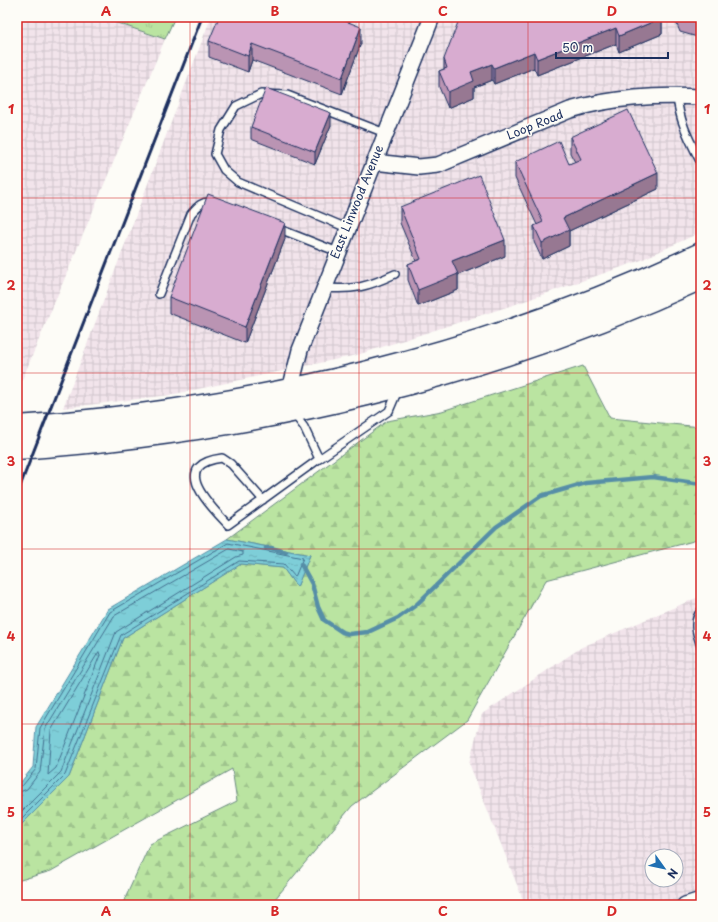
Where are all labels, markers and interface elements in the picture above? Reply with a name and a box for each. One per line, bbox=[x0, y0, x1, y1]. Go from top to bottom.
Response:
text: A bbox=[101, 1, 111, 20]
text: B bbox=[271, 1, 280, 20]
text: C bbox=[438, 1, 448, 20]
text: D bbox=[607, 1, 617, 20]
scale bar bbox=[556, 34, 668, 60]
text: 50 m bbox=[562, 38, 593, 56]
text: 1 bbox=[8, 99, 14, 118]
text: 1 bbox=[704, 99, 710, 118]
street label: Loop Road bbox=[503, 105, 566, 144]
street label: East Linwood Avenue bbox=[325, 142, 387, 261]
text: 2 bbox=[6, 275, 16, 294]
text: 2 bbox=[702, 275, 712, 294]
text: 3 bbox=[7, 451, 16, 470]
text: 3 bbox=[703, 451, 712, 470]
text: 4 bbox=[7, 626, 16, 645]
text: 4 bbox=[703, 626, 712, 645]
text: 5 bbox=[7, 802, 15, 821]
text: 5 bbox=[703, 802, 711, 821]
north arrow bbox=[644, 848, 684, 888]
text: N bbox=[663, 865, 682, 882]
text: A bbox=[101, 901, 111, 920]
text: B bbox=[271, 901, 280, 920]
text: C bbox=[438, 901, 448, 920]
text: D bbox=[607, 901, 617, 920]

